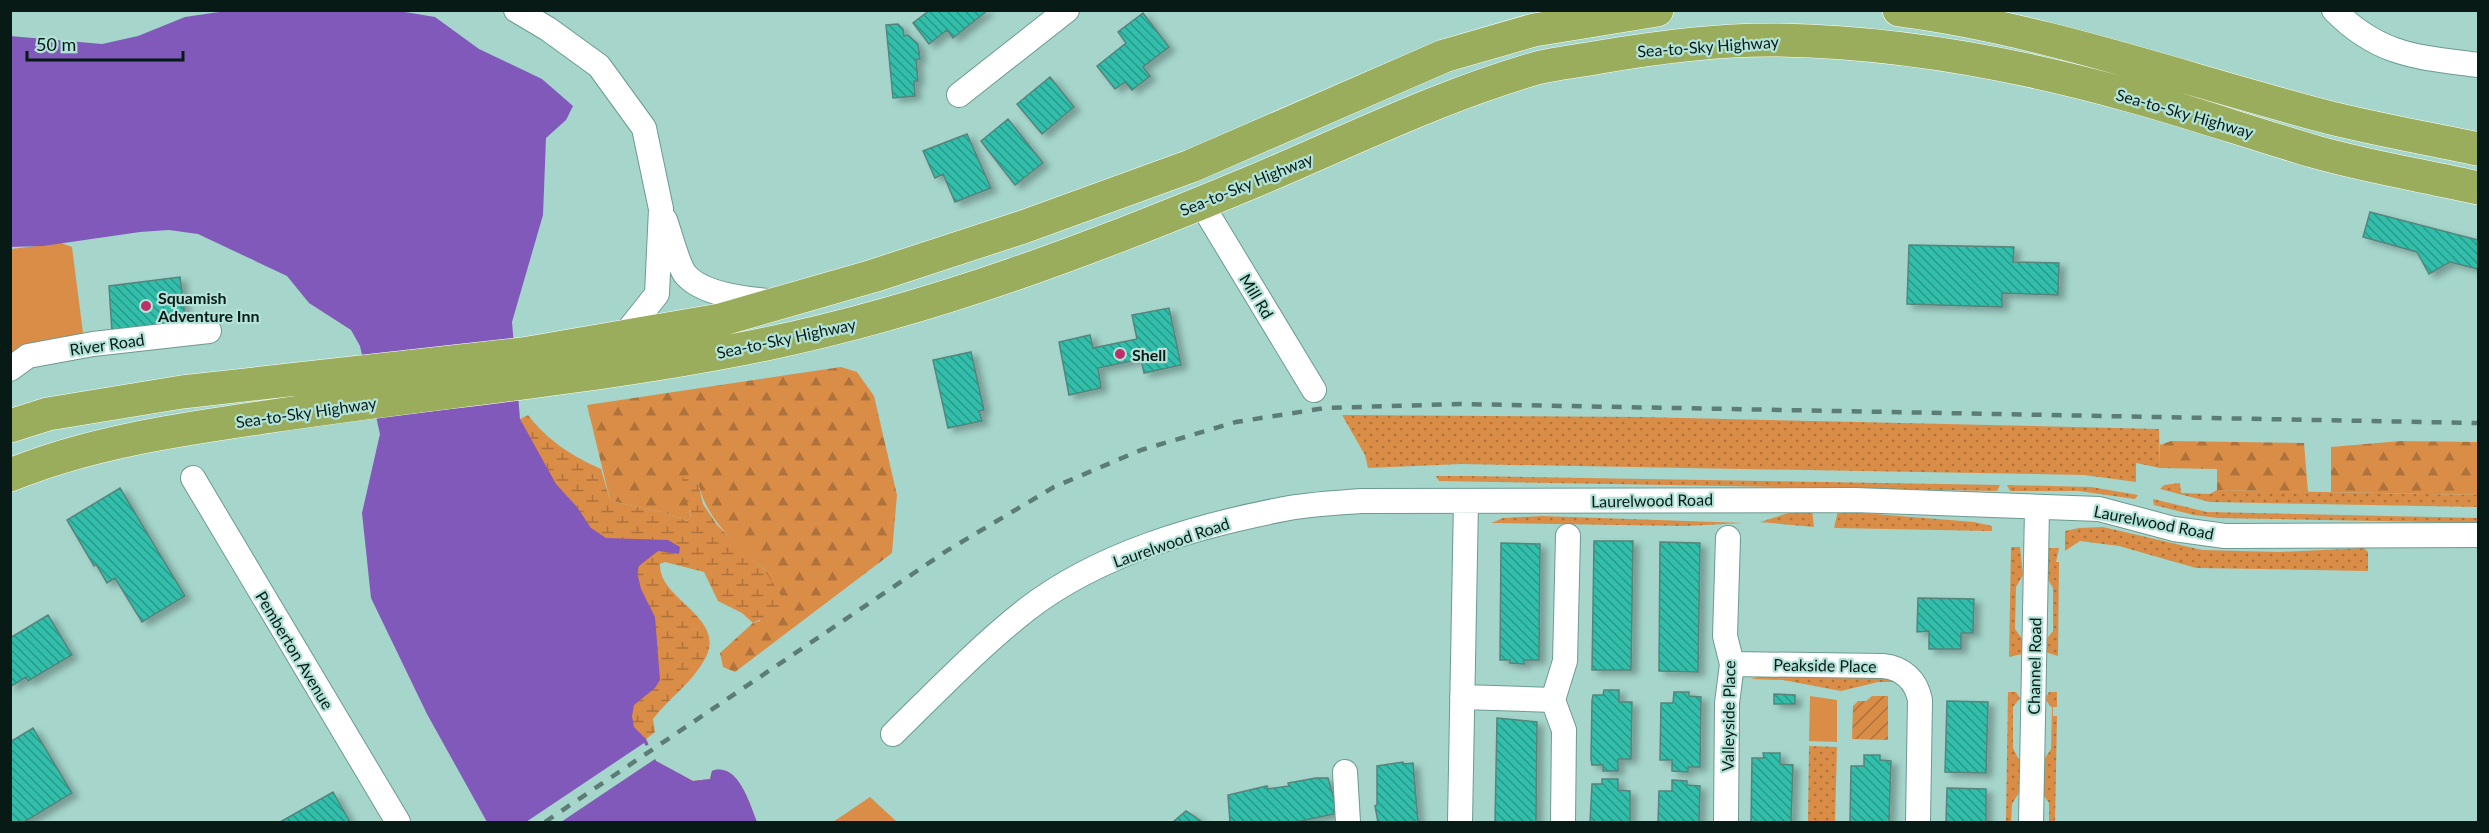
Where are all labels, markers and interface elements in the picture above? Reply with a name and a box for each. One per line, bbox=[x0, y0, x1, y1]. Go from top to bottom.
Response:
scale bar bbox=[27, 24, 183, 62]
street label: Sea-to-Sky Highway bbox=[1637, 32, 1780, 60]
text: 50 m bbox=[36, 33, 76, 55]
street label: Sea-to-Sky Highway bbox=[2114, 84, 2257, 142]
street label: Sea-to-Sky Highway bbox=[1177, 148, 1316, 219]
street label: Mill Rd bbox=[1236, 270, 1278, 322]
place label: Squamish Adventure Inn bbox=[157, 288, 260, 325]
marker: Squamish Adventure Inn bbox=[139, 299, 153, 313]
street label: Sea-to-Sky Highway bbox=[715, 314, 858, 362]
street label: River Road bbox=[68, 329, 146, 359]
place label: Shell bbox=[1132, 345, 1166, 364]
marker: Shell bbox=[1113, 347, 1127, 361]
street label: Sea-to-Sky Highway bbox=[234, 393, 378, 431]
street label: Laurelwood Road bbox=[1591, 489, 1713, 511]
street label: Laurelwood Road bbox=[2092, 501, 2216, 543]
street label: Laurelwood Road bbox=[1110, 513, 1232, 571]
street label: Pemberton Avenue bbox=[252, 588, 338, 712]
street label: Channel Road bbox=[2024, 617, 2044, 715]
street label: Peakside Place bbox=[1773, 655, 1877, 675]
street label: Valleyside Place bbox=[1718, 660, 1738, 772]

